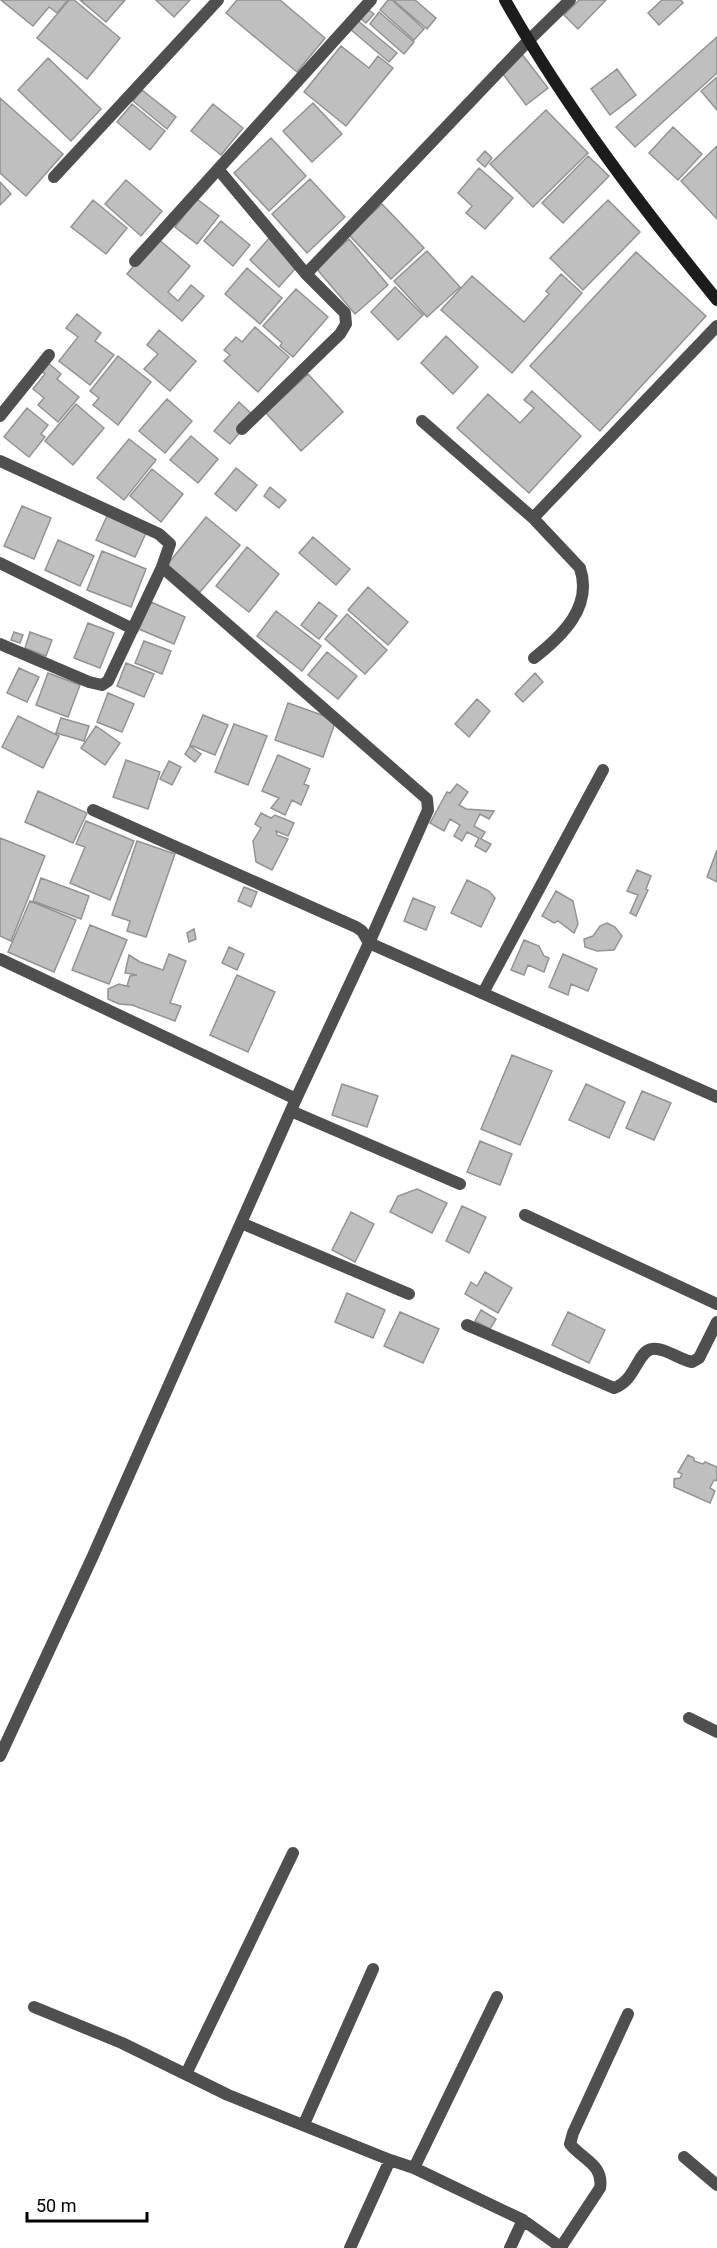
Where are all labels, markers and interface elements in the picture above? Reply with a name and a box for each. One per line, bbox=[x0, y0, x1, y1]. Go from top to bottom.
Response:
scale bar bbox=[27, 2185, 147, 2223]
text: 50 m bbox=[36, 2195, 76, 2216]

